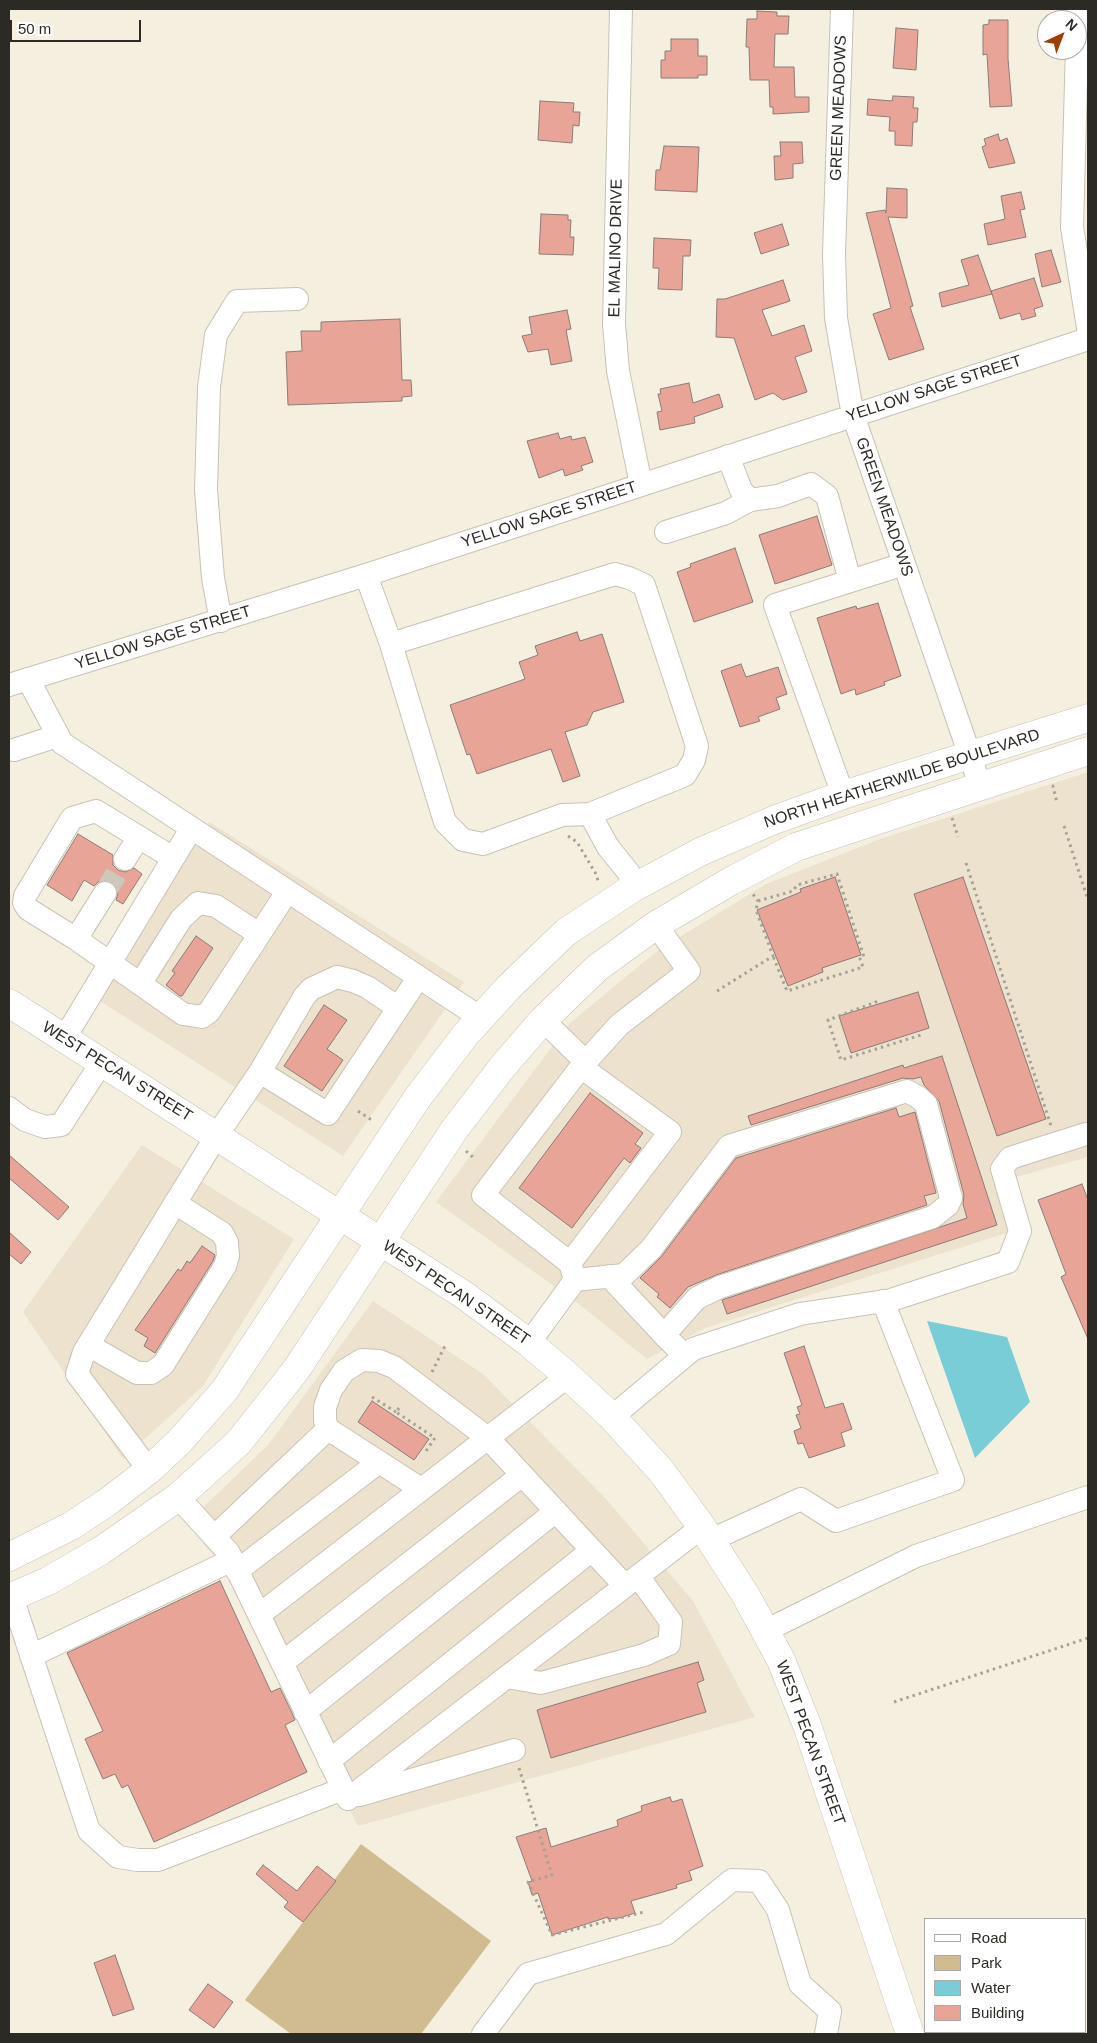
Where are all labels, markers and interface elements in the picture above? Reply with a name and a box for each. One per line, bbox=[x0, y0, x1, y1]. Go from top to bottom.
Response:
scale bar bbox=[12, 10, 144, 42]
north arrow bbox=[1037, 10, 1087, 60]
text: N bbox=[1062, 15, 1081, 34]
text: 50 m bbox=[18, 20, 51, 37]
street label: GREEN MEADOWS bbox=[827, 35, 851, 181]
street label: EL MALINO DRIVE bbox=[605, 178, 627, 318]
street label: YELLOW SAGE STREET bbox=[844, 352, 1024, 426]
street label: GREEN MEADOWS bbox=[851, 435, 917, 579]
street label: YELLOW SAGE STREET bbox=[459, 478, 639, 552]
street label: YELLOW SAGE STREET bbox=[73, 602, 253, 674]
street label: NORTH HEATHERWILDE BOULEVARD bbox=[762, 725, 1042, 833]
street label: WEST PECAN STREET bbox=[38, 1018, 196, 1126]
street label: WEST PECAN STREET bbox=[379, 1237, 533, 1349]
street label: WEST PECAN STREET bbox=[771, 1658, 849, 1828]
legend bbox=[924, 1918, 1087, 2033]
text: Road bbox=[971, 1929, 1007, 1946]
text: Park bbox=[971, 1954, 1002, 1971]
text: Water bbox=[971, 1979, 1010, 1996]
text: Building bbox=[971, 2004, 1024, 2021]

